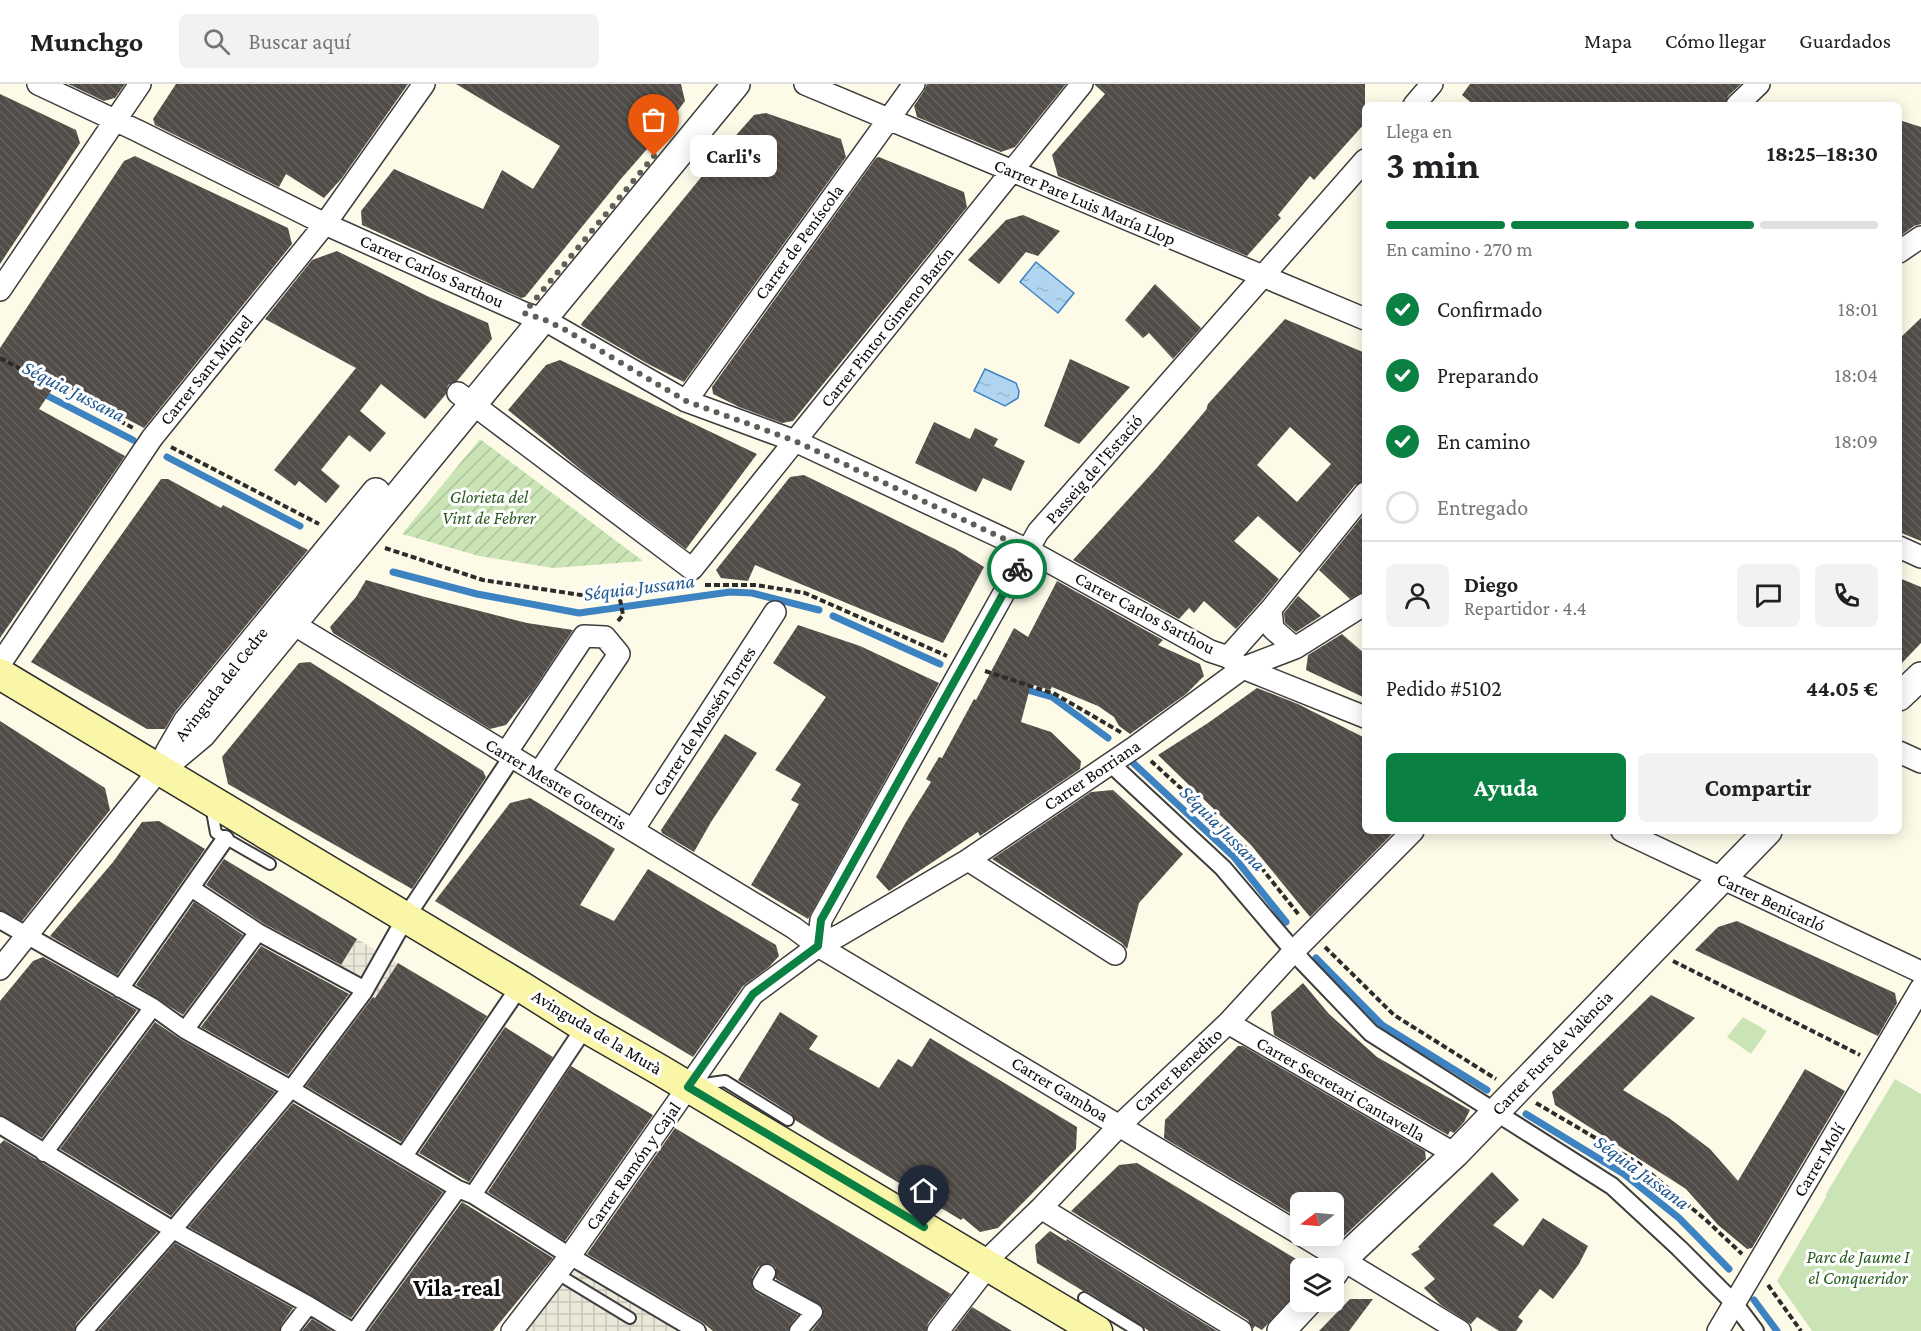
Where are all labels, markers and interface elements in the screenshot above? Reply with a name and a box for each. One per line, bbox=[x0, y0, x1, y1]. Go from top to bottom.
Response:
search box bbox=[179, 14, 599, 68]
icon: search bbox=[200, 25, 233, 58]
text: Munchgo bbox=[30, 26, 143, 57]
text: Buscar aquí bbox=[248, 29, 351, 54]
text: Mapa bbox=[1584, 29, 1632, 53]
text: Cómo llegar bbox=[1665, 29, 1766, 53]
text: Guardados bbox=[1799, 29, 1891, 53]
pin bbox=[628, 94, 679, 156]
icon: bag bbox=[637, 103, 670, 136]
text: Llega en bbox=[1386, 120, 1452, 142]
callout: Carli's bbox=[690, 135, 777, 177]
text: 18:25–18:30 bbox=[1767, 141, 1878, 166]
text: 3 min bbox=[1386, 143, 1479, 186]
text: Carli's bbox=[706, 145, 761, 167]
street label: Carrer Pare Luis María Llop bbox=[991, 155, 1179, 249]
street label: Carrer de Peníscola bbox=[751, 181, 847, 303]
street label: Carrer Carlos Sarthou bbox=[357, 230, 507, 312]
text: En camino · 270 m bbox=[1386, 238, 1532, 260]
street label: Carrer Pintor Gimeno Barón bbox=[816, 243, 958, 411]
icon: check bbox=[1386, 293, 1419, 326]
text: Confirmado bbox=[1437, 297, 1543, 322]
text: 18:01 bbox=[1838, 298, 1878, 320]
street label: Carrer Sant Miquel bbox=[156, 311, 257, 429]
water label: Séquia Jussana bbox=[19, 356, 129, 427]
icon: check bbox=[1386, 359, 1419, 392]
text: Preparando bbox=[1437, 363, 1539, 388]
text: 18:04 bbox=[1835, 364, 1878, 386]
street label: Passeig de l'Estació bbox=[1041, 410, 1147, 528]
icon: check bbox=[1386, 425, 1419, 458]
text: En camino bbox=[1437, 429, 1530, 454]
text: 18:09 bbox=[1835, 430, 1878, 452]
park label: Glorieta del Vint de Febrer bbox=[442, 487, 537, 528]
text: Entregado bbox=[1437, 495, 1528, 520]
courier bbox=[987, 539, 1047, 599]
icon: bike bbox=[1001, 553, 1034, 586]
button: person bbox=[1386, 564, 1449, 627]
button: chat bbox=[1737, 564, 1800, 627]
button: phone bbox=[1815, 564, 1878, 627]
street label: Carrer Carlos Sarthou bbox=[1072, 568, 1219, 659]
water label: Séquia Jussana bbox=[582, 569, 696, 606]
text: Diego bbox=[1464, 572, 1518, 597]
text: Repartidor · 4.4 bbox=[1464, 597, 1587, 619]
street label: Avinguda del Cedre bbox=[170, 623, 272, 745]
street label: Carrer de Mossén Torres bbox=[648, 643, 760, 799]
text: Pedido #5102 bbox=[1386, 676, 1502, 701]
text: 44.05 € bbox=[1806, 676, 1878, 701]
street label: Carrer Mestre Goterris bbox=[482, 734, 630, 834]
street label: Carrer Borriana bbox=[1040, 736, 1144, 814]
button: Ayuda bbox=[1386, 753, 1626, 822]
button: Compartir bbox=[1638, 753, 1878, 822]
water label: Séquia Jussana bbox=[1175, 781, 1270, 876]
street label: Carrer Benicarló bbox=[1714, 868, 1828, 936]
street label: Avinguda de la Murà bbox=[528, 985, 666, 1079]
street label: Carrer Furs de València bbox=[1487, 987, 1617, 1119]
street label: Carrer Benedito bbox=[1130, 1024, 1226, 1116]
street label: Carrer Secretari Cantavella bbox=[1253, 1032, 1429, 1146]
street label: Carrer Gamboa bbox=[1008, 1052, 1112, 1126]
street label: Carrer Ramón y Cajal bbox=[581, 1098, 686, 1234]
street label: Carrer Molí bbox=[1789, 1118, 1849, 1200]
water label: Séquia Jussana bbox=[1590, 1130, 1694, 1215]
pin bbox=[898, 1165, 949, 1227]
icon: home bbox=[907, 1174, 940, 1207]
north arrow bbox=[1290, 1192, 1344, 1246]
map controls bbox=[1290, 1192, 1344, 1312]
park label: Parc de Jaume I el Conqueridor bbox=[1806, 1247, 1910, 1288]
button: layers bbox=[1290, 1258, 1344, 1312]
district label: Vila-real bbox=[412, 1274, 501, 1301]

